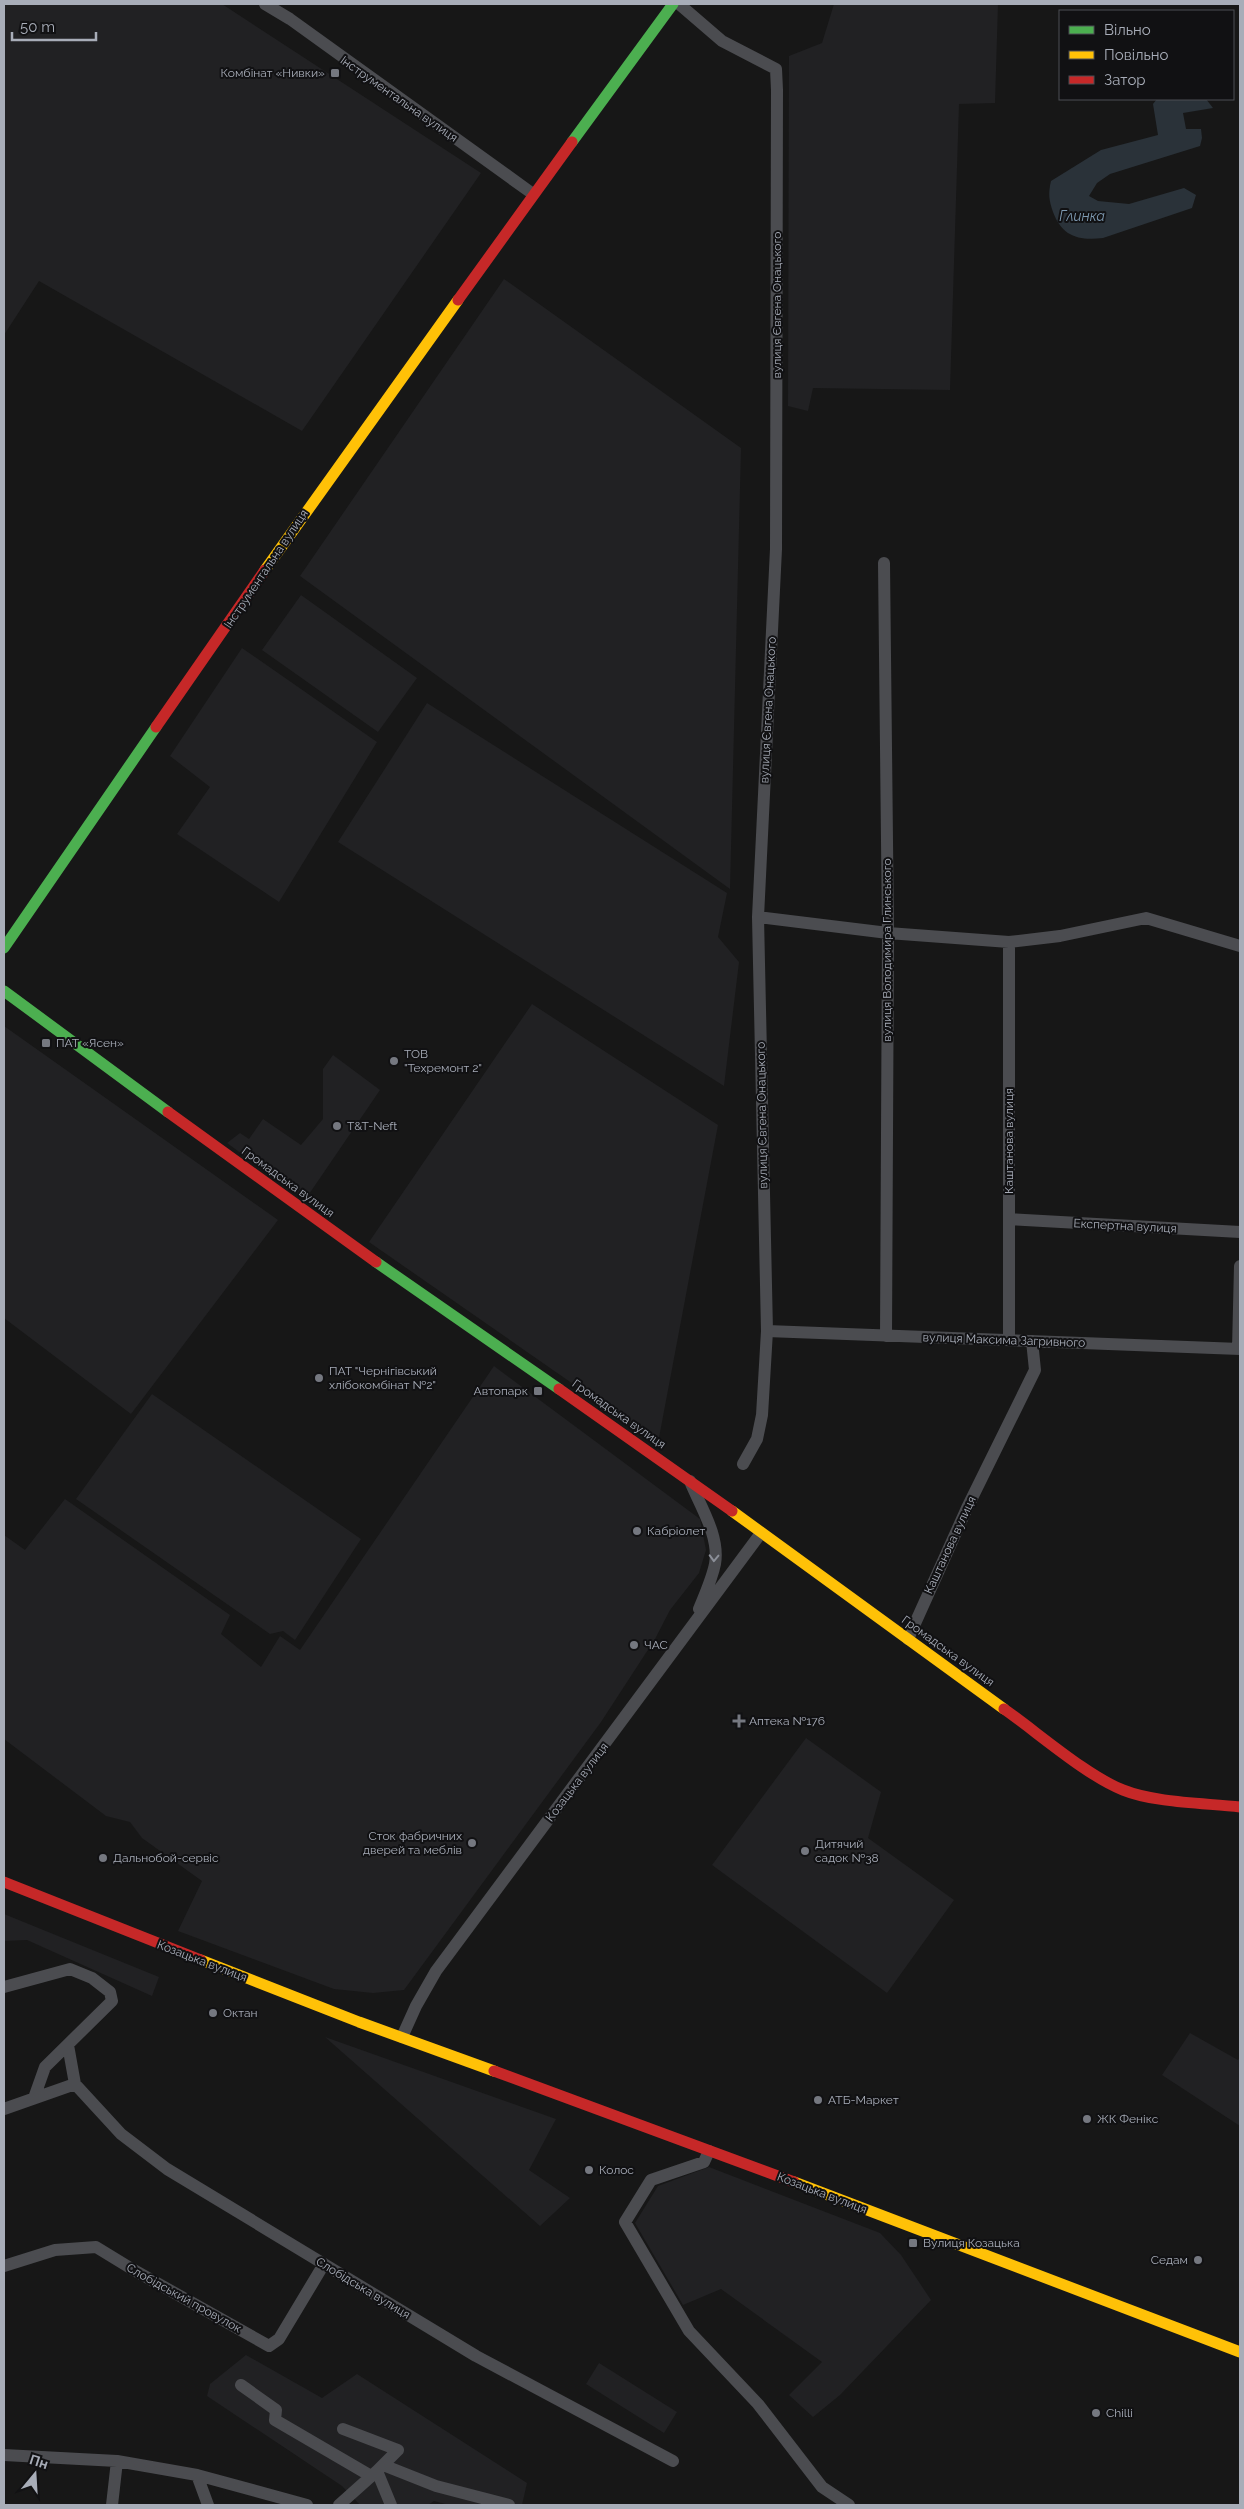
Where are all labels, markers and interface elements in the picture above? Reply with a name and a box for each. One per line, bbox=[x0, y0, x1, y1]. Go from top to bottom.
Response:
scale bar bbox=[12, 10, 96, 42]
legend bbox=[1059, 10, 1234, 100]
text: 50 m bbox=[20, 18, 55, 36]
text: Вільно bbox=[1104, 21, 1151, 39]
text: Повільно bbox=[1104, 46, 1169, 64]
street label: Інструментальна вулиця bbox=[338, 53, 460, 145]
place label: Комбінат «Нивки» bbox=[221, 66, 325, 80]
marker: Комбінат «Нивки» bbox=[329, 67, 341, 79]
text: Затор bbox=[1104, 71, 1146, 89]
water label: Глинка bbox=[1059, 208, 1105, 224]
street label: вулиця Євгена Онацького bbox=[770, 232, 784, 378]
street label: Інструментальна вулиця bbox=[221, 507, 311, 631]
street label: вулиця Євгена Онацького bbox=[757, 636, 779, 784]
street label: вулиця Володимира Глинського bbox=[880, 858, 894, 1042]
place label: ПАТ «Ясен» bbox=[56, 1036, 124, 1050]
marker: ПАТ «Ясен» bbox=[40, 1037, 52, 1049]
street label: вулиця Євгена Онацького bbox=[754, 1041, 770, 1189]
place label: ТОВ "Техремонт 2" bbox=[404, 1047, 482, 1075]
marker: ТОВ "Техремонт 2" bbox=[388, 1055, 400, 1067]
street label: Каштанова вулиця bbox=[1002, 1088, 1016, 1194]
place label: T&T-Neft bbox=[347, 1119, 397, 1133]
marker: T&T-Neft bbox=[331, 1120, 343, 1132]
street label: Громадська вулиця bbox=[239, 1144, 337, 1220]
street label: Експертна вулиця bbox=[1073, 1216, 1177, 1236]
street label: вулиця Максима Загривного bbox=[922, 1330, 1086, 1350]
place label: ПАТ "Чернігівський хлібокомбінат №2" bbox=[329, 1364, 437, 1392]
marker: ПАТ "Чернігівський хлібокомбінат №2" bbox=[313, 1372, 325, 1384]
street label: Громадська вулиця bbox=[570, 1376, 668, 1452]
place label: Автопарк bbox=[474, 1384, 528, 1398]
marker: Автопарк bbox=[532, 1385, 544, 1397]
street label: Каштанова вулиця bbox=[921, 1494, 979, 1596]
place label: Кабріолет bbox=[647, 1524, 705, 1538]
marker: Кабріолет bbox=[631, 1525, 643, 1537]
one-way arrow bbox=[709, 1555, 720, 1563]
street label: Громадська вулиця bbox=[899, 1613, 997, 1689]
place label: ЧАС bbox=[644, 1638, 668, 1652]
marker: ЧАС bbox=[628, 1639, 640, 1651]
place label: Аптека №176 bbox=[749, 1714, 825, 1728]
marker: Аптека №176 bbox=[733, 1715, 745, 1727]
street label: Козацька вулиця bbox=[543, 1740, 611, 1824]
place label: Сток фабричних дверей та меблів bbox=[363, 1829, 462, 1857]
marker: Сток фабричних дверей та меблів bbox=[466, 1837, 478, 1849]
place label: Дитячий садок №38 bbox=[815, 1837, 879, 1865]
marker: Дитячий садок №38 bbox=[799, 1845, 811, 1857]
place label: Дальнобой-сервіс bbox=[113, 1851, 219, 1865]
marker: Дальнобой-сервіс bbox=[97, 1852, 109, 1864]
street label: Козацька вулиця bbox=[155, 1937, 249, 1985]
place label: Октан bbox=[223, 2006, 257, 2020]
marker: Октан bbox=[207, 2007, 219, 2019]
place label: АТБ-Маркет bbox=[828, 2093, 899, 2107]
marker: АТБ-Маркет bbox=[812, 2094, 824, 2106]
place label: ЖК Фенікс bbox=[1097, 2112, 1159, 2126]
marker: ЖК Фенікс bbox=[1081, 2113, 1093, 2125]
place label: Колос bbox=[599, 2163, 634, 2177]
marker: Колос bbox=[583, 2164, 595, 2176]
street label: Козацька вулиця bbox=[775, 2169, 869, 2217]
place label: Вулиця Козацька bbox=[923, 2236, 1020, 2250]
marker: Вулиця Козацька bbox=[907, 2237, 919, 2249]
place label: Седам bbox=[1151, 2253, 1188, 2267]
street label: Слобідська вулиця bbox=[313, 2254, 413, 2322]
marker: Седам bbox=[1192, 2254, 1204, 2266]
street label: Слобідський провулок bbox=[124, 2260, 244, 2336]
place label: Chilli bbox=[1106, 2406, 1133, 2420]
marker: Chilli bbox=[1090, 2407, 1102, 2419]
north arrow bbox=[10, 2449, 60, 2499]
text: Пн bbox=[28, 2451, 50, 2472]

